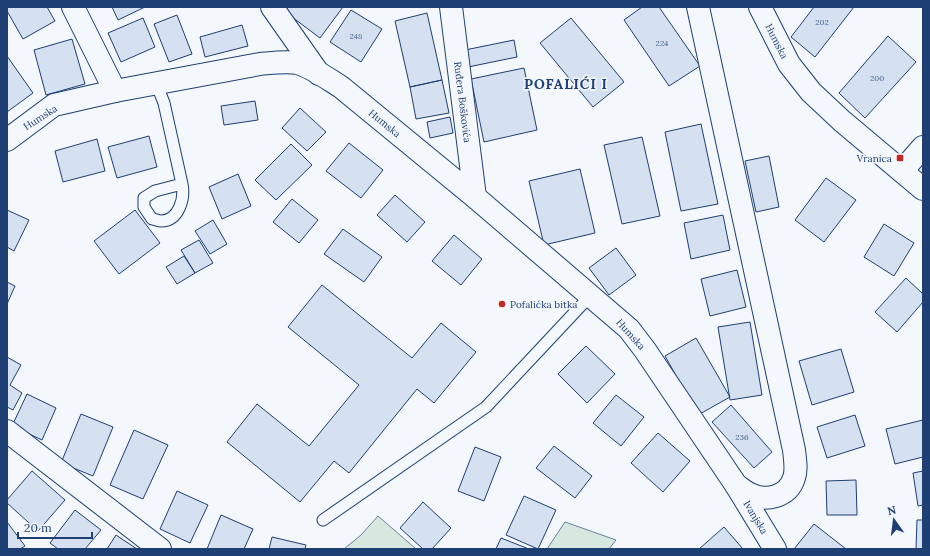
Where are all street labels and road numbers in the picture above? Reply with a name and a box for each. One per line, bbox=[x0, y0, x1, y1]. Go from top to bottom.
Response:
street label: Humska bbox=[762, 21, 791, 61]
street label: Ruđera Boškovića bbox=[451, 61, 474, 143]
street label: Humska bbox=[21, 102, 60, 133]
street label: Humska bbox=[366, 106, 403, 140]
street label: Humska bbox=[613, 316, 648, 353]
street label: Ivanjska bbox=[740, 498, 771, 537]

